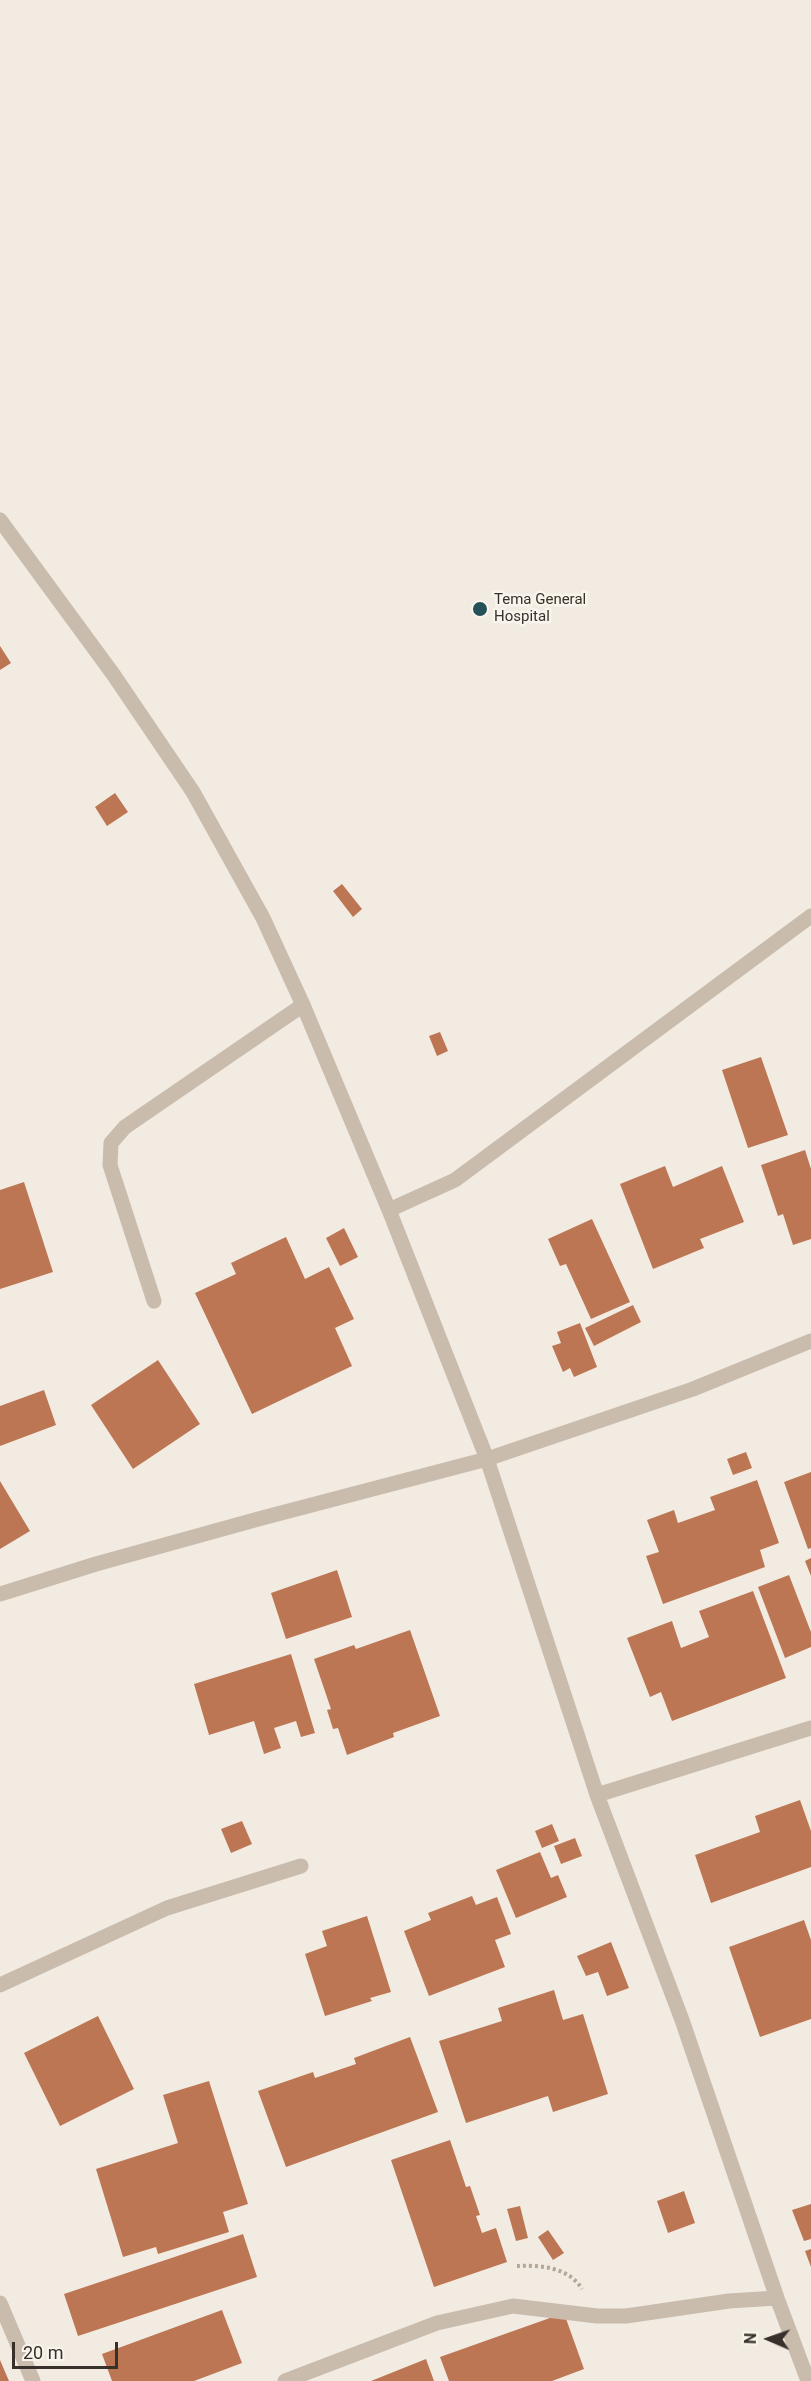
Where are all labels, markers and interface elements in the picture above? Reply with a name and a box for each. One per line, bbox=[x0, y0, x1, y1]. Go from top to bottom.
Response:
place label: Tema General Hospital bbox=[494, 591, 586, 626]
marker: Tema General Hospital bbox=[471, 600, 489, 618]
north arrow bbox=[739, 2309, 799, 2369]
scale bar bbox=[15, 2330, 122, 2368]
text: N bbox=[741, 2332, 760, 2344]
text: 20 m bbox=[23, 2342, 63, 2363]

